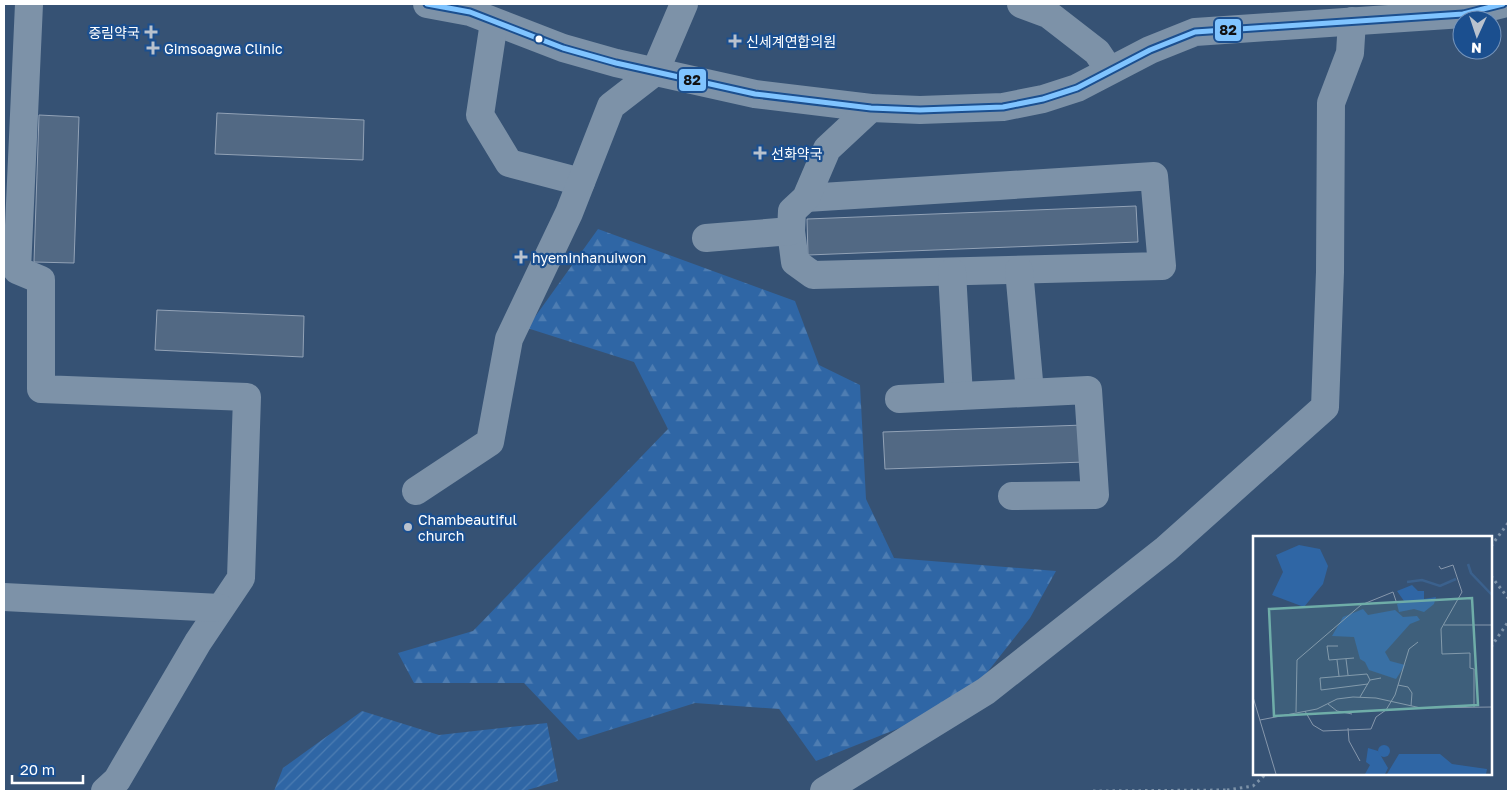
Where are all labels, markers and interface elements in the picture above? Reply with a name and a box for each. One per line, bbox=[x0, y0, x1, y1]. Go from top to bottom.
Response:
north arrow bbox=[1452, 10, 1502, 60]
line badge: 82 bbox=[1214, 18, 1242, 42]
text: 82 bbox=[1219, 21, 1237, 38]
place label: 중림약국 bbox=[88, 24, 140, 41]
marker: 중림약국 bbox=[144, 25, 158, 39]
place label: 신세계연합의원 bbox=[746, 33, 836, 50]
unlabelled marker bbox=[534, 34, 544, 44]
marker: 신세계연합의원 bbox=[728, 34, 742, 48]
place label: Gimsoagwa Clinic bbox=[164, 40, 283, 57]
text: N bbox=[1471, 40, 1482, 57]
marker: Gimsoagwa Clinic bbox=[146, 41, 160, 55]
line badge: 82 bbox=[678, 68, 707, 92]
text: 82 bbox=[683, 71, 701, 88]
place label: 선화약국 bbox=[771, 145, 823, 162]
marker: 선화약국 bbox=[753, 146, 767, 160]
place label: hyeminhanuiwon bbox=[532, 249, 646, 266]
marker: hyeminhanuiwon bbox=[514, 250, 528, 264]
place label: Chambeautiful church bbox=[418, 511, 517, 544]
marker: Chambeautiful church bbox=[402, 521, 414, 533]
inset map bbox=[1253, 536, 1492, 775]
scale bar bbox=[12, 752, 84, 784]
text: 20 m bbox=[20, 760, 55, 778]

